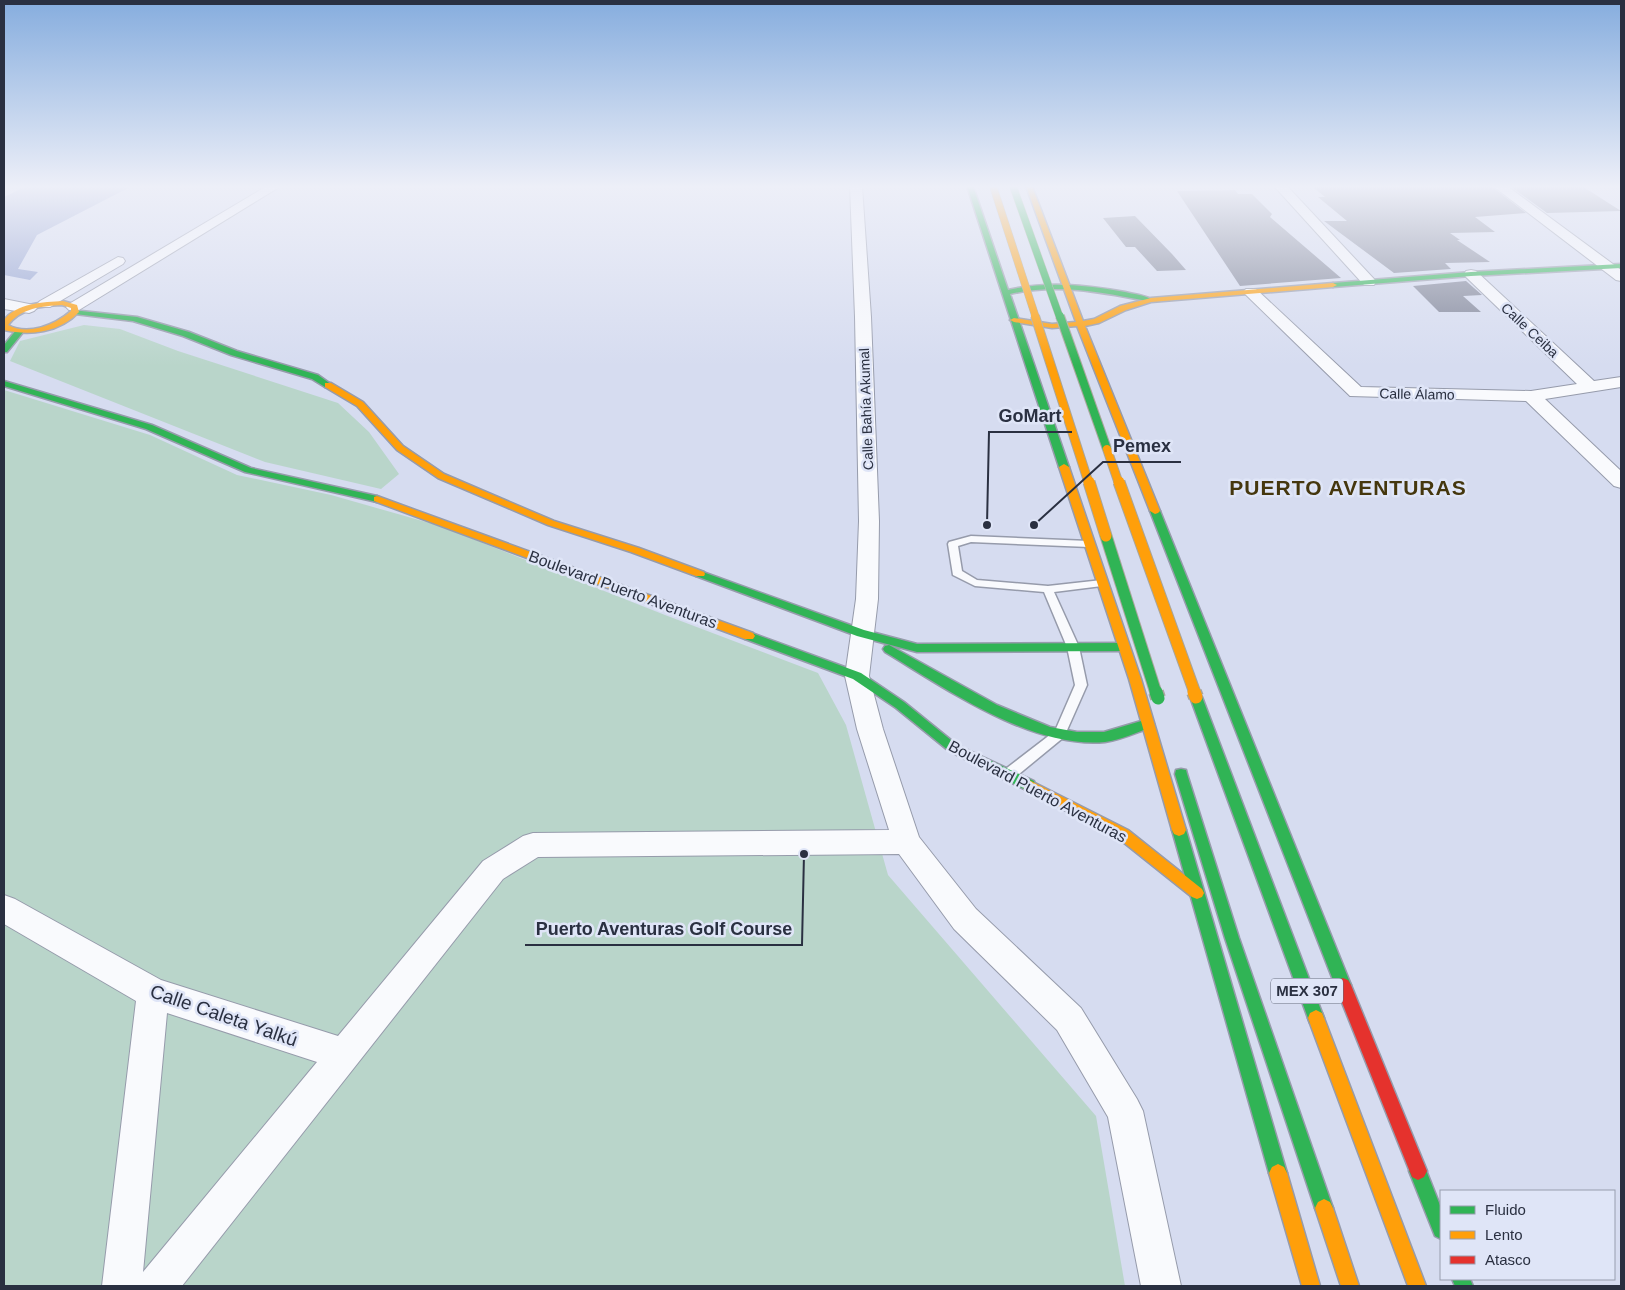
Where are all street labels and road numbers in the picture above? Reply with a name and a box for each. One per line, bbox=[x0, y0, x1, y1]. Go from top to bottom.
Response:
street label: Calle Ceiba bbox=[1498, 299, 1562, 361]
street label: Calle Bahía Akumal bbox=[856, 348, 876, 470]
street label: Calle Álamo bbox=[1379, 385, 1455, 403]
street label: Boulevard Puerto Aventuras bbox=[526, 547, 719, 631]
street label: Boulevard Puerto Aventuras bbox=[946, 737, 1130, 846]
road number: MEX 307 bbox=[1271, 978, 1343, 1004]
street label: Calle Caleta Yalkú bbox=[147, 980, 300, 1051]

